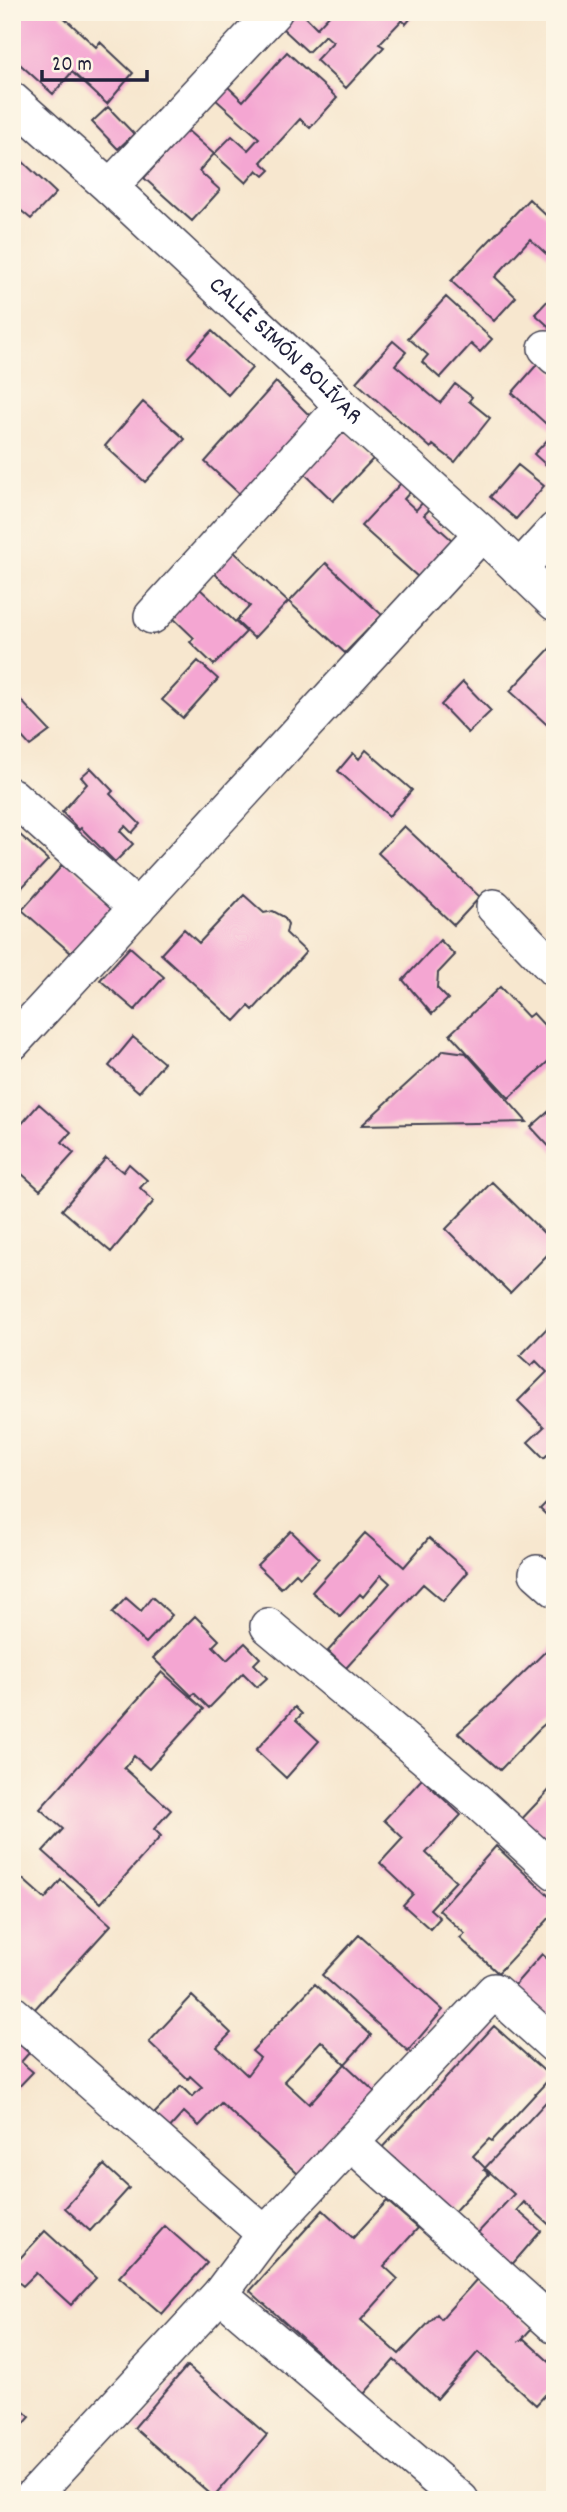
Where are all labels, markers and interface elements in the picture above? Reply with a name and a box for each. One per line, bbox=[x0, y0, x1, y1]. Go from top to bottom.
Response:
scale bar bbox=[42, 38, 147, 82]
text: 20 m bbox=[52, 51, 92, 81]
street label: CALLE SIMÓN BOLÍVAR bbox=[200, 270, 369, 434]

